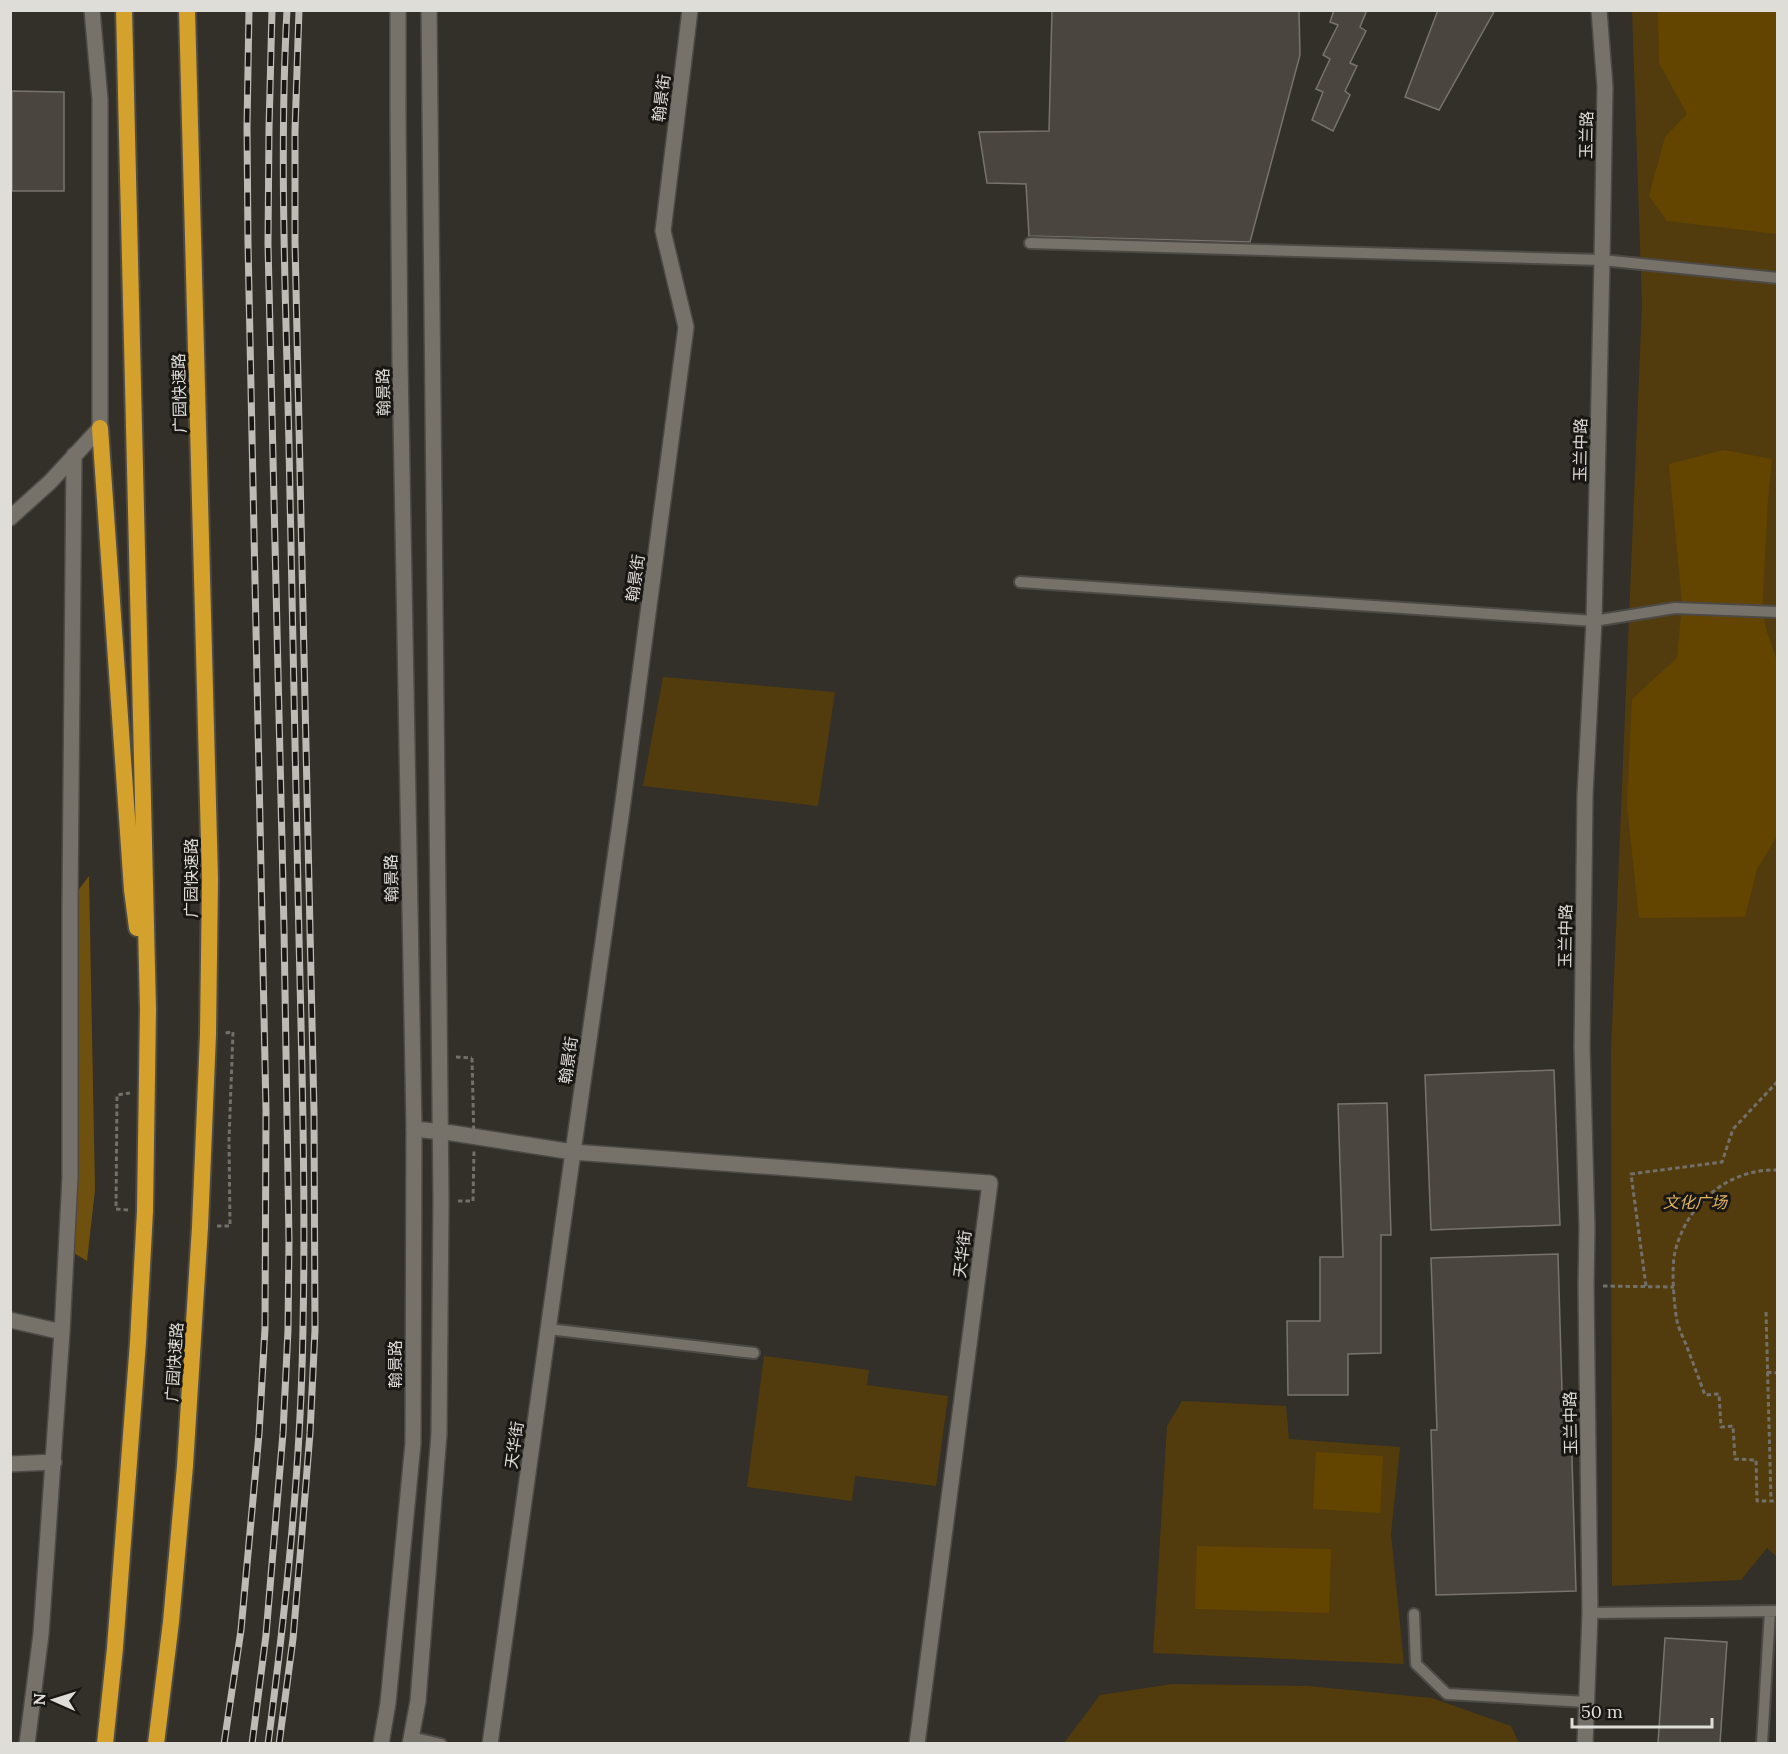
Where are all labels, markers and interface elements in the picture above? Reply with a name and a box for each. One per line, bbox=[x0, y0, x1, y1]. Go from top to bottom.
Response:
street label: 翰景街 bbox=[648, 73, 674, 123]
street label: 玉兰路 bbox=[1576, 111, 1596, 159]
street label: 广园快速路 bbox=[168, 353, 190, 433]
street label: 翰景路 bbox=[373, 368, 393, 416]
street label: 玉兰中路 bbox=[1569, 418, 1591, 482]
street label: 翰景街 bbox=[622, 553, 648, 603]
street label: 广园快速路 bbox=[181, 838, 201, 918]
street label: 翰景路 bbox=[381, 854, 401, 902]
street label: 玉兰中路 bbox=[1554, 904, 1576, 968]
street label: 翰景街 bbox=[555, 1035, 581, 1085]
park label: 文化广场 bbox=[1663, 1192, 1729, 1212]
street label: 天华街 bbox=[949, 1229, 975, 1279]
street label: 广园快速路 bbox=[161, 1321, 187, 1403]
street label: 翰景路 bbox=[385, 1340, 405, 1388]
street label: 玉兰中路 bbox=[1559, 1391, 1581, 1455]
street label: 天华街 bbox=[501, 1420, 527, 1470]
north arrow bbox=[24, 1670, 84, 1730]
scale bar bbox=[1572, 1691, 1712, 1729]
text: N bbox=[29, 1693, 49, 1706]
text: 50 m bbox=[1581, 1700, 1623, 1723]

